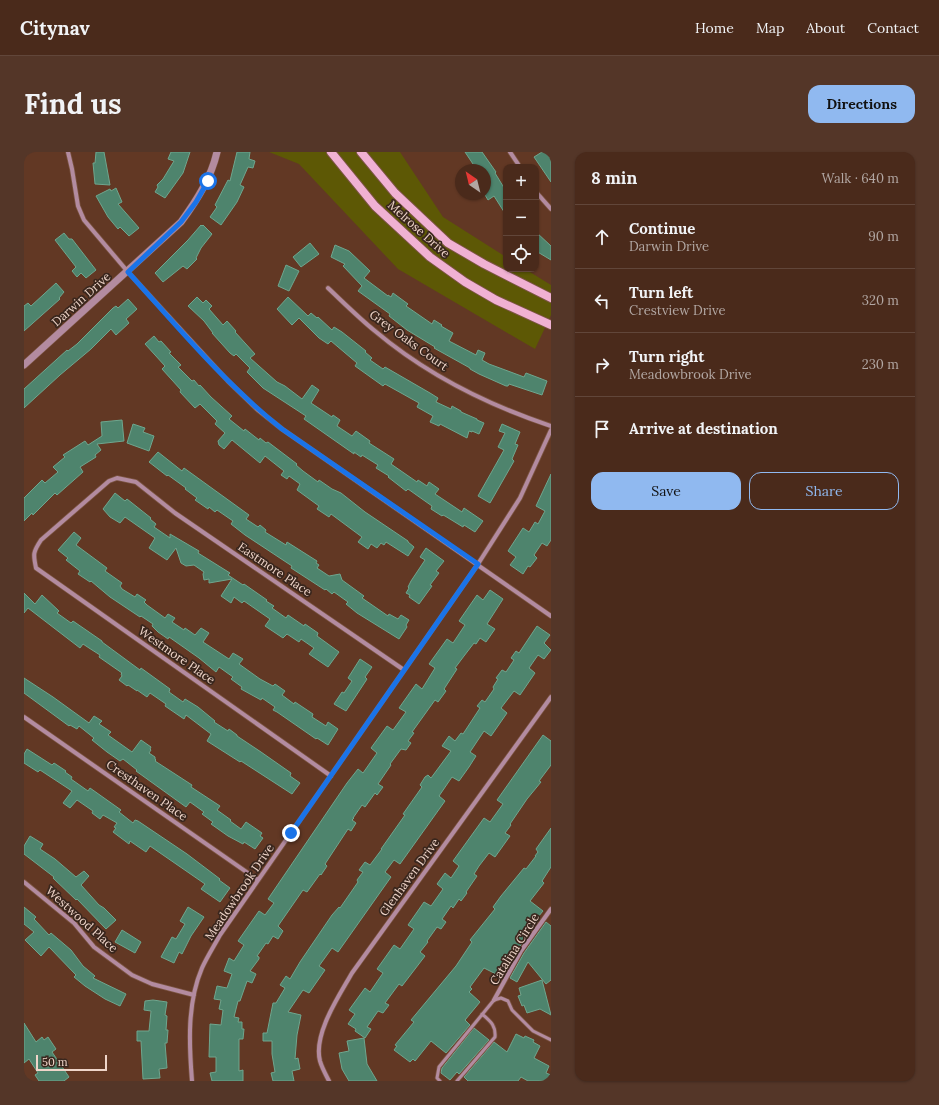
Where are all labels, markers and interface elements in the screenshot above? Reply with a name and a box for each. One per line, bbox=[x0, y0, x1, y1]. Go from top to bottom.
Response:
text: Citynav bbox=[20, 16, 90, 40]
text: Home bbox=[695, 19, 734, 37]
text: Map bbox=[756, 19, 784, 37]
text: About bbox=[806, 19, 845, 37]
text: Contact bbox=[867, 19, 919, 37]
button: Directions bbox=[808, 85, 915, 123]
text: Find us bbox=[24, 86, 122, 122]
north arrow bbox=[455, 164, 491, 200]
map controls bbox=[503, 164, 539, 272]
button: + bbox=[503, 164, 539, 200]
text: 8 min bbox=[591, 167, 637, 189]
text: Walk · 640 m bbox=[822, 170, 899, 187]
route start bbox=[199, 172, 217, 190]
street label: Melrose Drive bbox=[385, 197, 453, 261]
button: − bbox=[503, 200, 539, 236]
text: Continue bbox=[629, 219, 695, 238]
icon: ahead bbox=[591, 226, 613, 248]
text: 90 m bbox=[868, 228, 899, 245]
button: locate bbox=[503, 236, 539, 272]
text: Darwin Drive bbox=[629, 238, 709, 255]
street label: Darwin Drive bbox=[49, 268, 114, 329]
text: Turn left bbox=[629, 283, 693, 302]
icon: left bbox=[591, 290, 613, 312]
text: 320 m bbox=[862, 292, 899, 309]
text: Crestview Drive bbox=[629, 302, 726, 319]
street label: Grey Oaks Court bbox=[367, 306, 452, 374]
text: Turn right bbox=[629, 347, 705, 366]
icon: right bbox=[591, 354, 613, 376]
text: 230 m bbox=[862, 356, 899, 373]
text: Meadowbrook Drive bbox=[629, 366, 751, 383]
icon: arrive bbox=[591, 418, 613, 440]
text: Arrive at destination bbox=[629, 419, 778, 438]
button: Save bbox=[591, 472, 741, 510]
button: Share bbox=[749, 472, 899, 510]
street label: Eastmore Place bbox=[235, 539, 315, 599]
street label: Westmore Place bbox=[136, 623, 219, 687]
street label: Cresthaven Place bbox=[103, 756, 191, 824]
route end bbox=[282, 824, 300, 842]
street label: Glenhaven Drive bbox=[376, 835, 443, 919]
street label: Meadowbrook Drive bbox=[201, 841, 277, 943]
street label: Westwood Place bbox=[43, 883, 121, 956]
street label: Catalina Circle bbox=[486, 910, 542, 988]
scale bar bbox=[36, 1053, 107, 1072]
text: 50 m bbox=[42, 1055, 68, 1069]

